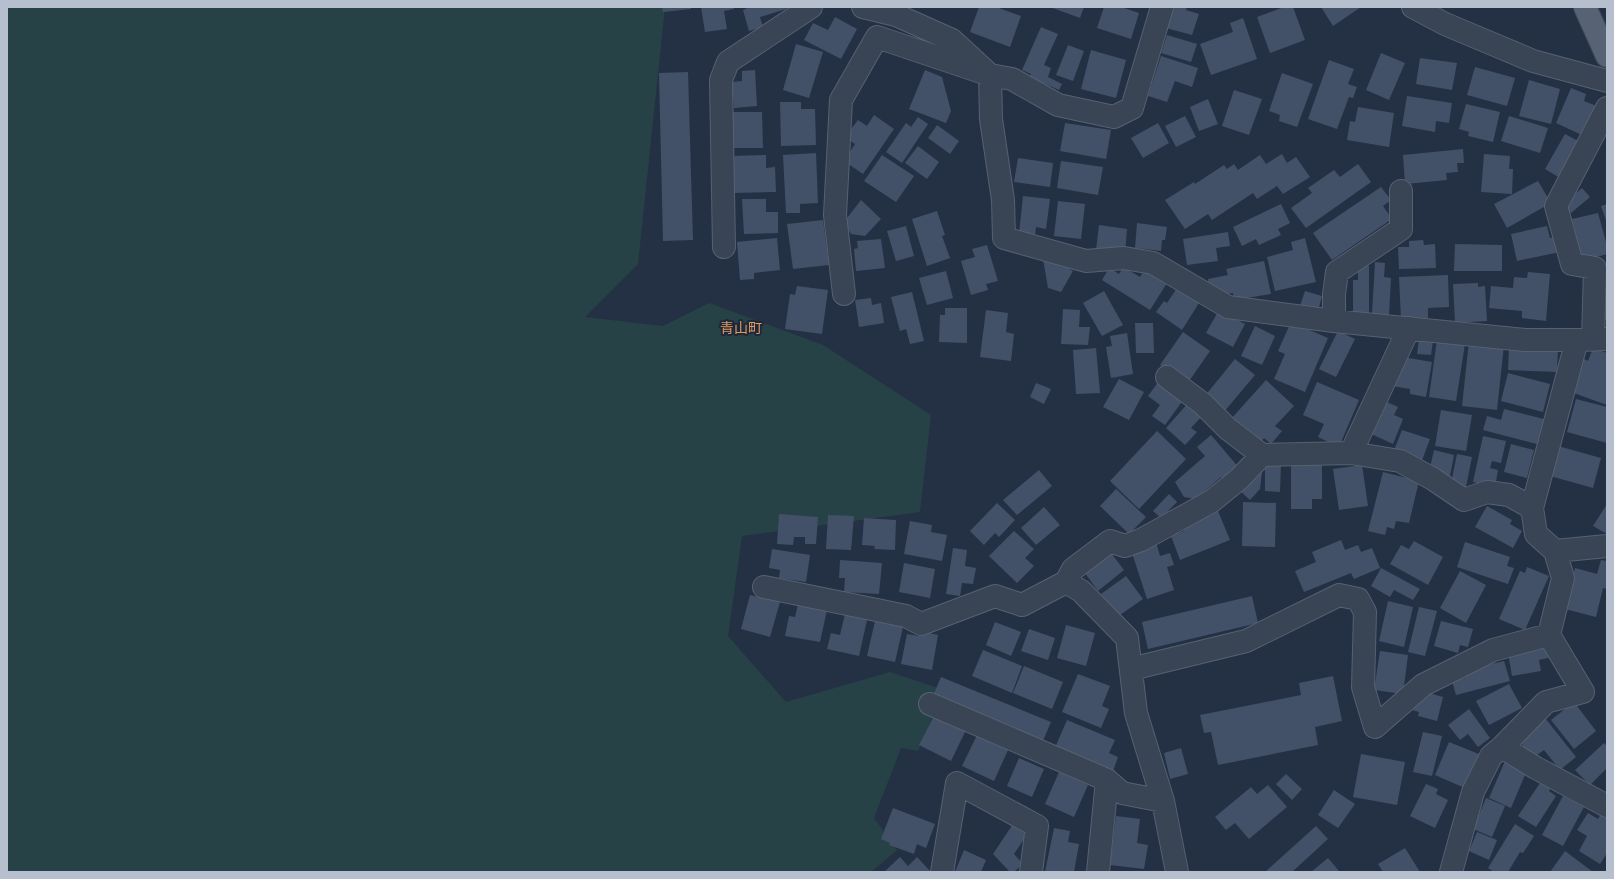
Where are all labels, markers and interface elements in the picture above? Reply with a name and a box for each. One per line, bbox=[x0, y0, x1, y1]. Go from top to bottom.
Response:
district label: 青山町 bbox=[720, 320, 762, 336]

